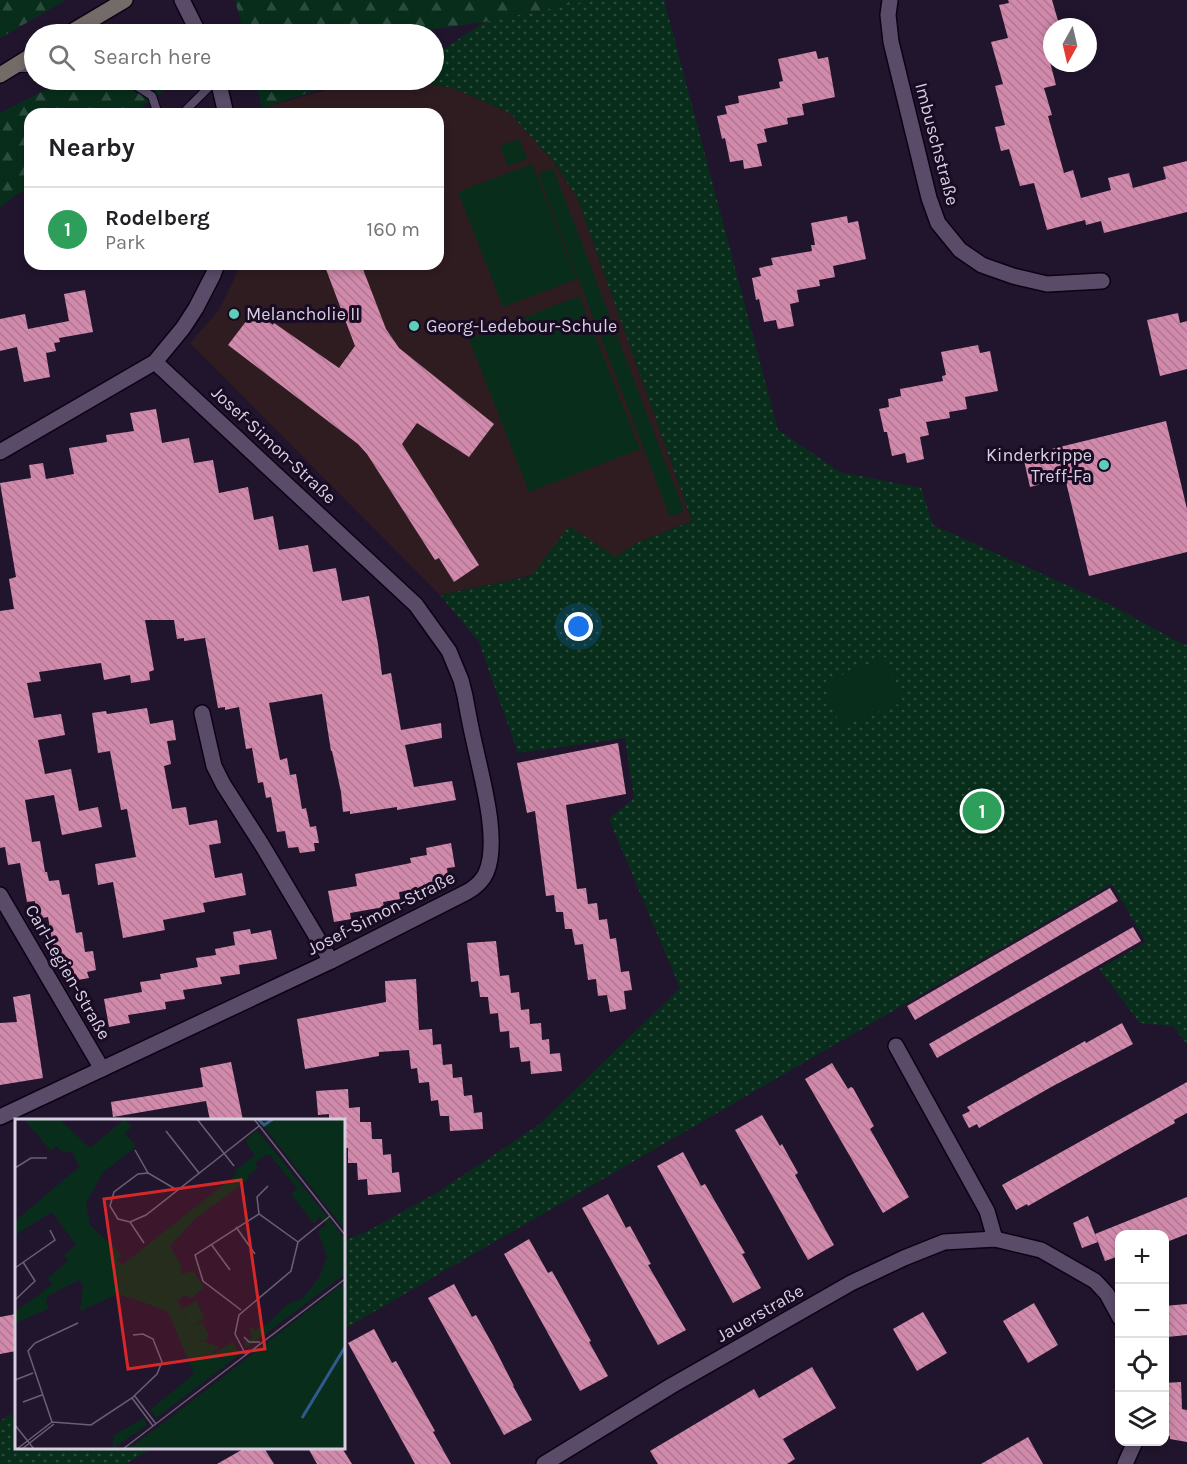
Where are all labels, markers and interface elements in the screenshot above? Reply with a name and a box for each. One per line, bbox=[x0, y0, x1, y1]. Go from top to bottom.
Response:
north arrow bbox=[1043, 18, 1097, 72]
search box bbox=[24, 24, 444, 90]
icon: search bbox=[45, 41, 78, 74]
text: Search here bbox=[93, 44, 211, 70]
street label: Imbuschstraße bbox=[910, 80, 964, 208]
text: Nearby bbox=[48, 132, 135, 163]
text: Rodelberg bbox=[105, 205, 210, 231]
text: 1 bbox=[64, 218, 71, 241]
text: 160 m bbox=[367, 218, 420, 241]
text: Park bbox=[105, 231, 146, 254]
place label: Melancholie II bbox=[246, 303, 360, 325]
marker: Melancholie II bbox=[227, 307, 241, 321]
place label: Georg-Ledebour-Schule bbox=[426, 315, 617, 337]
marker: Georg-Ledebour-Schule bbox=[407, 319, 421, 333]
street label: Josef-Simon-Straße bbox=[207, 381, 341, 509]
place label: Kinderkrippe Treff-Fa bbox=[986, 444, 1092, 487]
marker: Kinderkrippe Treff-Fa bbox=[1097, 458, 1111, 472]
your location bbox=[564, 612, 593, 641]
pin: 1 bbox=[962, 788, 1002, 834]
street label: Josef-Simon-Straße bbox=[304, 866, 458, 960]
street label: Carl-Legien-Straße bbox=[20, 900, 116, 1044]
inset map bbox=[15, 1119, 345, 1449]
map controls bbox=[1115, 1230, 1169, 1446]
button: + bbox=[1115, 1230, 1169, 1284]
street label: Jauerstraße bbox=[713, 1279, 807, 1347]
button: − bbox=[1115, 1284, 1169, 1338]
button: locate bbox=[1115, 1338, 1169, 1392]
button: layers bbox=[1115, 1392, 1169, 1446]

